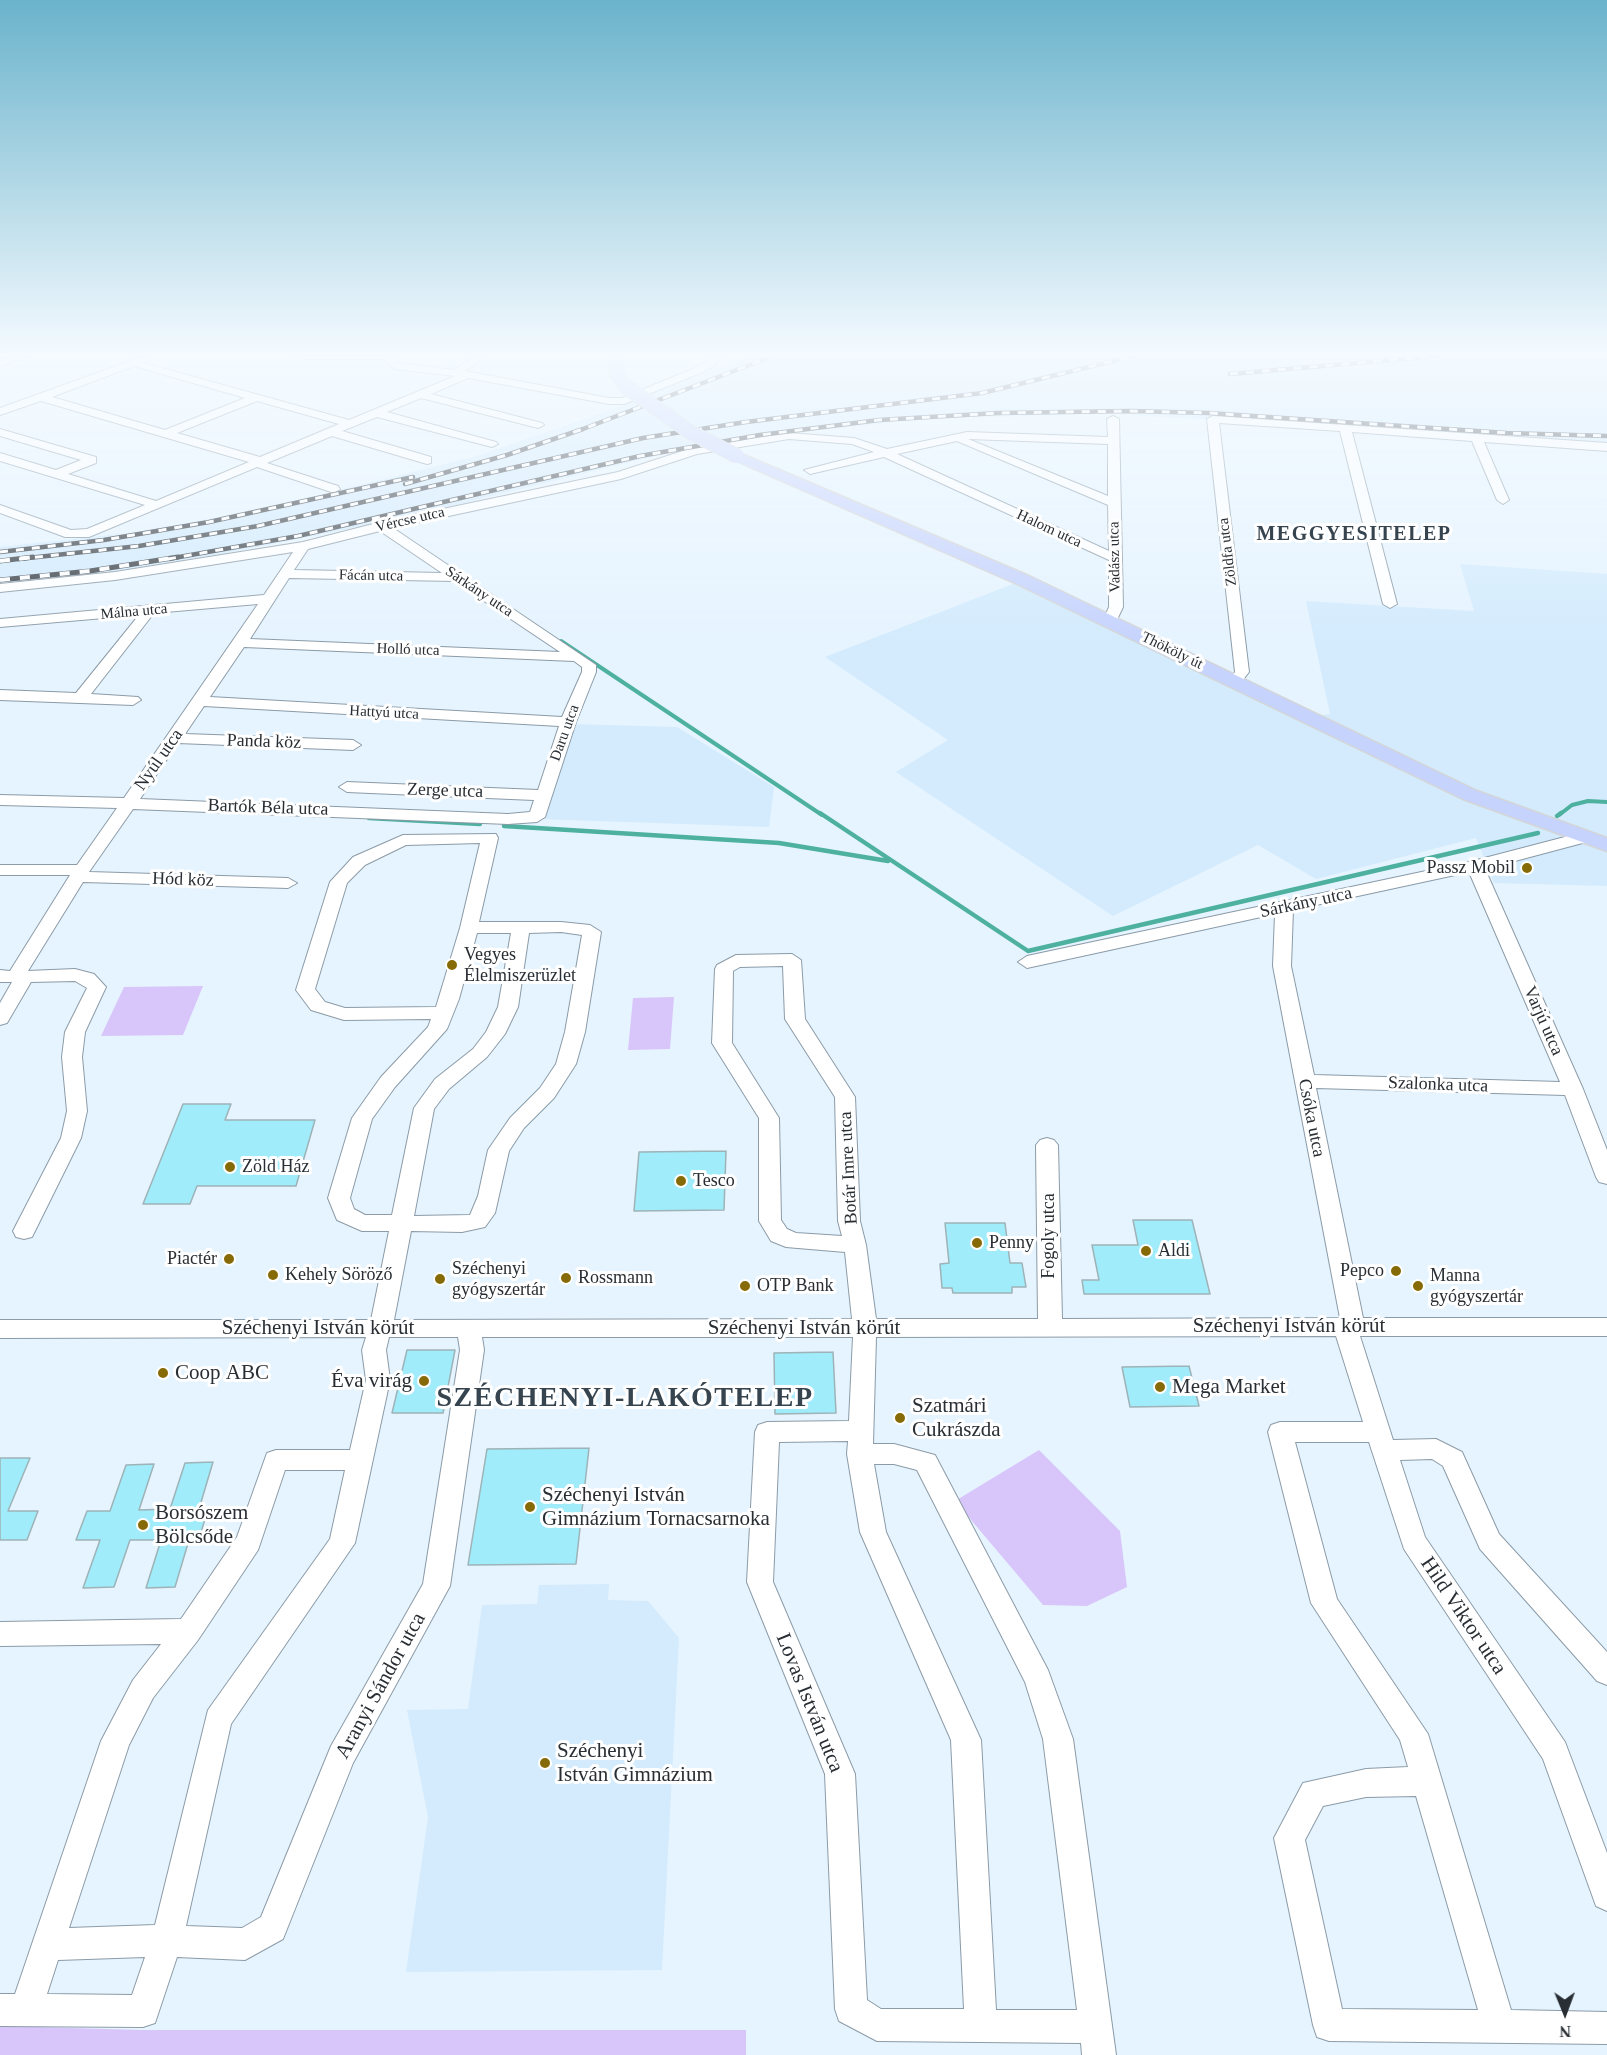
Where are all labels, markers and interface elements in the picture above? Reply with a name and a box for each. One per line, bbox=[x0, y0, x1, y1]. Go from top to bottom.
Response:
street label: Vércse utca bbox=[374, 503, 446, 537]
street label: Halom utca bbox=[1014, 506, 1084, 552]
street label: Zöldfa utca bbox=[1215, 517, 1241, 587]
street label: Vadász utca bbox=[1105, 521, 1125, 593]
district label: MEGGYESITELEP bbox=[1256, 523, 1452, 547]
street label: Sárkány utca bbox=[442, 563, 516, 621]
street label: Fácán utca bbox=[339, 566, 403, 586]
street label: Málna utca bbox=[100, 600, 168, 624]
street label: Thököly út bbox=[1138, 628, 1206, 674]
street label: Holló utca bbox=[376, 640, 440, 660]
street label: Hattyú utca bbox=[349, 702, 419, 724]
street label: Daru utca bbox=[547, 702, 583, 764]
street label: Nyúl utca bbox=[130, 725, 188, 795]
street label: Panda köz bbox=[226, 730, 302, 754]
street label: Zerge utca bbox=[407, 779, 483, 803]
street label: Bartók Béla utca bbox=[207, 795, 329, 821]
place label: Passz Mobil bbox=[1426, 857, 1515, 879]
marker: Passz Mobil bbox=[1520, 861, 1534, 875]
street label: Hód köz bbox=[152, 868, 214, 892]
street label: Sárkány utca bbox=[1258, 883, 1354, 923]
place label: Vegyes Élelmiszerüzlet bbox=[464, 944, 576, 986]
marker: Vegyes Élelmiszerüzlet bbox=[445, 958, 459, 972]
street label: Varjú utca bbox=[1518, 983, 1568, 1059]
street label: Szalonka utca bbox=[1387, 1072, 1489, 1098]
street label: Csóka utca bbox=[1293, 1077, 1329, 1159]
street label: Botár Imre utca bbox=[835, 1111, 863, 1225]
place label: Zöld Ház bbox=[242, 1156, 309, 1178]
marker: Zöld Ház bbox=[223, 1160, 237, 1174]
place label: Tesco bbox=[693, 1170, 735, 1192]
marker: Tesco bbox=[674, 1174, 688, 1188]
street label: Fogoly utca bbox=[1038, 1193, 1060, 1279]
place label: Penny bbox=[989, 1232, 1034, 1254]
marker: Penny bbox=[970, 1236, 984, 1250]
place label: Aldi bbox=[1158, 1240, 1190, 1262]
marker: Aldi bbox=[1139, 1244, 1153, 1258]
place label: Piactér bbox=[167, 1248, 217, 1270]
marker: Piactér bbox=[222, 1252, 236, 1266]
place label: Széchenyi gyógyszertár bbox=[452, 1258, 545, 1300]
place label: Pepco bbox=[1340, 1260, 1384, 1282]
place label: Kehely Söröző bbox=[285, 1264, 392, 1286]
marker: Pepco bbox=[1389, 1264, 1403, 1278]
place label: Manna gyógyszertár bbox=[1430, 1265, 1523, 1308]
place label: Rossmann bbox=[578, 1267, 653, 1289]
marker: Kehely Söröző bbox=[266, 1268, 280, 1282]
marker: Rossmann bbox=[559, 1271, 573, 1285]
marker: Széchenyi gyógyszertár bbox=[433, 1272, 447, 1286]
place label: OTP Bank bbox=[757, 1275, 834, 1297]
marker: OTP Bank bbox=[738, 1279, 752, 1293]
marker: Manna gyógyszertár bbox=[1411, 1279, 1425, 1293]
street label: Széchenyi István körút bbox=[1193, 1313, 1385, 1339]
street label: Széchenyi István körút bbox=[222, 1315, 414, 1341]
street label: Széchenyi István körút bbox=[708, 1315, 900, 1341]
place label: Coop ABC bbox=[175, 1360, 269, 1386]
marker: Coop ABC bbox=[156, 1366, 170, 1380]
place label: Éva virág bbox=[331, 1368, 412, 1394]
marker: Éva virág bbox=[417, 1374, 431, 1388]
place label: Mega Market bbox=[1172, 1374, 1286, 1400]
marker: Mega Market bbox=[1153, 1380, 1167, 1394]
district label: SZÉCHENYI-LAKÓTELEP bbox=[436, 1382, 814, 1416]
place label: Szatmári Cukrászda bbox=[912, 1393, 1001, 1443]
marker: Szatmári Cukrászda bbox=[893, 1411, 907, 1425]
place label: Széchenyi István Gimnázium Tornacsarnoka bbox=[542, 1482, 770, 1532]
place label: Borsószem Bölcsőde bbox=[155, 1500, 248, 1550]
marker: Széchenyi István Gimnázium Tornacsarnoka bbox=[523, 1500, 537, 1514]
marker: Borsószem Bölcsőde bbox=[136, 1518, 150, 1532]
street label: Hild Viktor utca bbox=[1414, 1552, 1512, 1680]
street label: Aranyi Sándor utca bbox=[330, 1608, 432, 1764]
street label: Lovas István utca bbox=[770, 1630, 848, 1776]
place label: Széchenyi István Gimnázium bbox=[557, 1738, 713, 1788]
marker: Széchenyi István Gimnázium bbox=[538, 1756, 552, 1770]
north arrow bbox=[1535, 1983, 1595, 2043]
text: N bbox=[1559, 2023, 1571, 2040]

